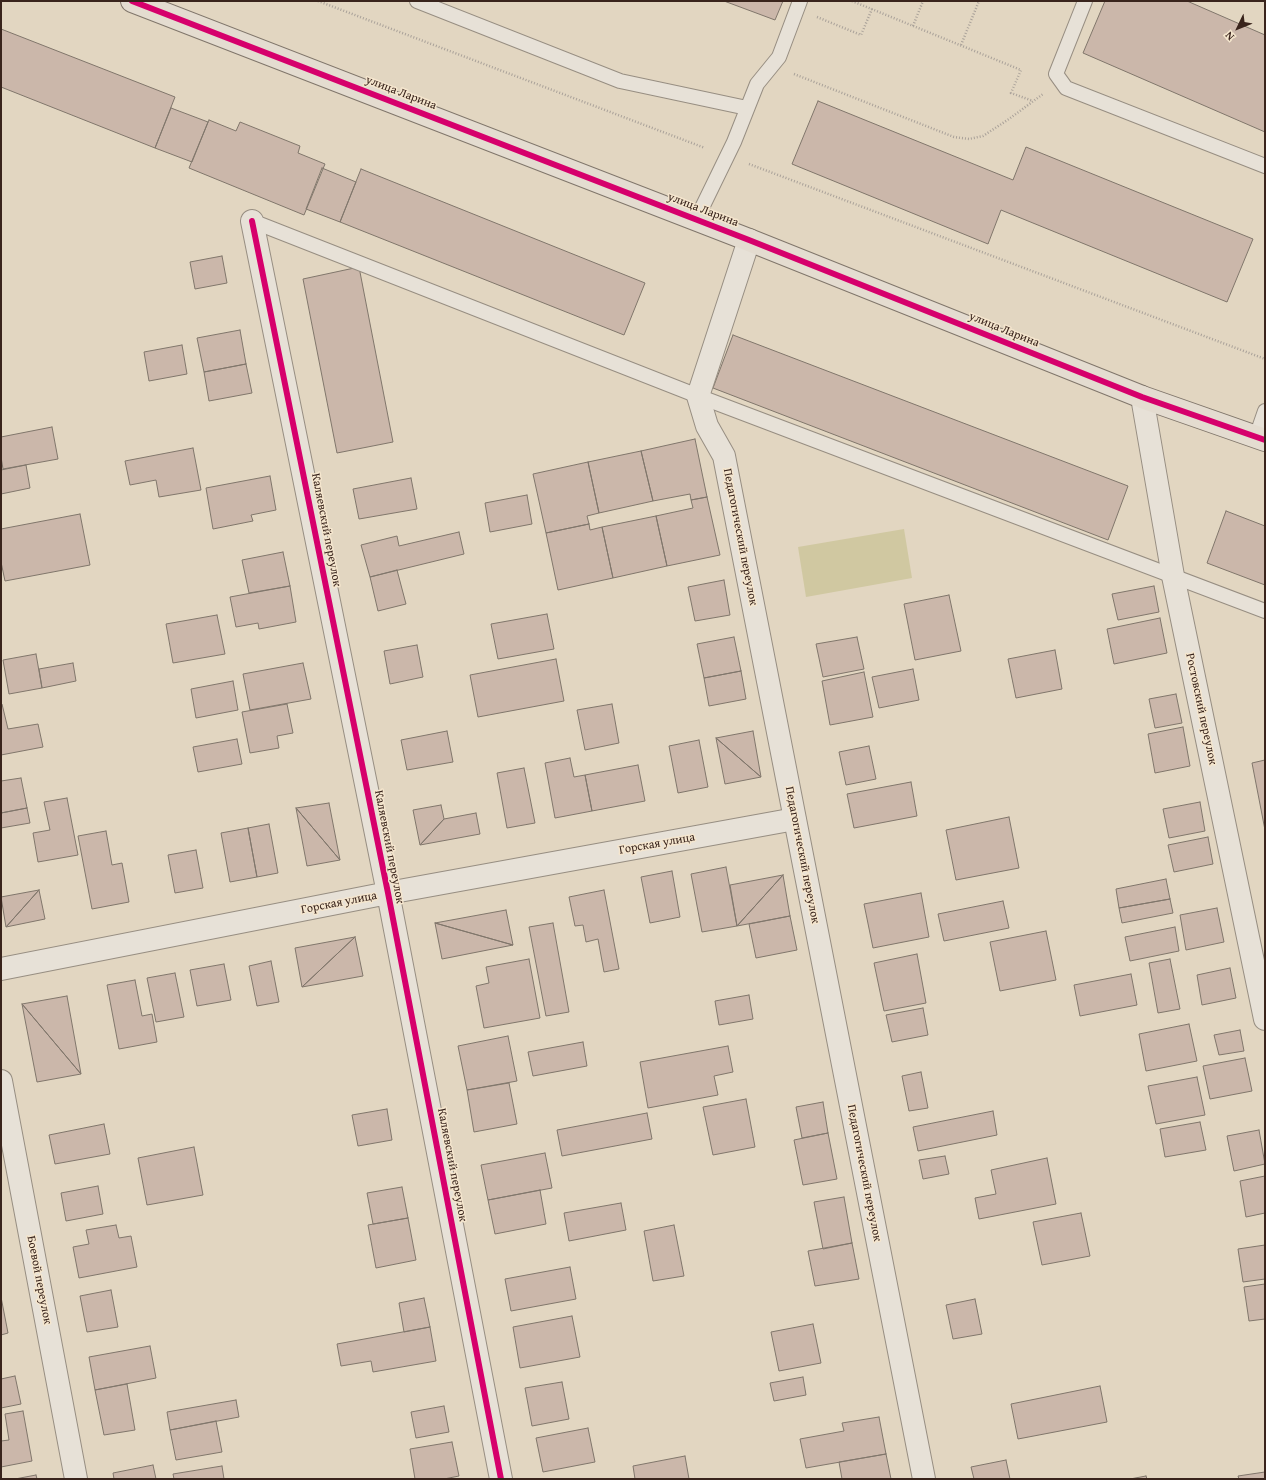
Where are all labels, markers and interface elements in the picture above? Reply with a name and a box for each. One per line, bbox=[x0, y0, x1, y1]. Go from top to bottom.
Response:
north arrow bbox=[1218, 8, 1258, 48]
text: N bbox=[1221, 28, 1238, 44]
street label: улица Ларина bbox=[364, 73, 438, 113]
street label: улица Ларина bbox=[666, 190, 740, 230]
street label: улица Ларина bbox=[967, 309, 1041, 351]
street label: Педагогический переулок bbox=[720, 467, 760, 607]
street label: Каляевский переулок bbox=[308, 472, 344, 588]
street label: Ростовский переулок bbox=[1182, 652, 1220, 766]
street label: Педагогический переулок bbox=[782, 785, 822, 925]
street label: Каляевский переулок bbox=[371, 789, 407, 905]
street label: Горская улица bbox=[618, 830, 696, 858]
street label: Горская улица bbox=[300, 889, 378, 917]
street label: Педагогический переулок bbox=[844, 1103, 884, 1243]
street label: Каляевский переулок bbox=[434, 1107, 470, 1223]
street label: Боевой переулок bbox=[23, 1234, 55, 1326]

